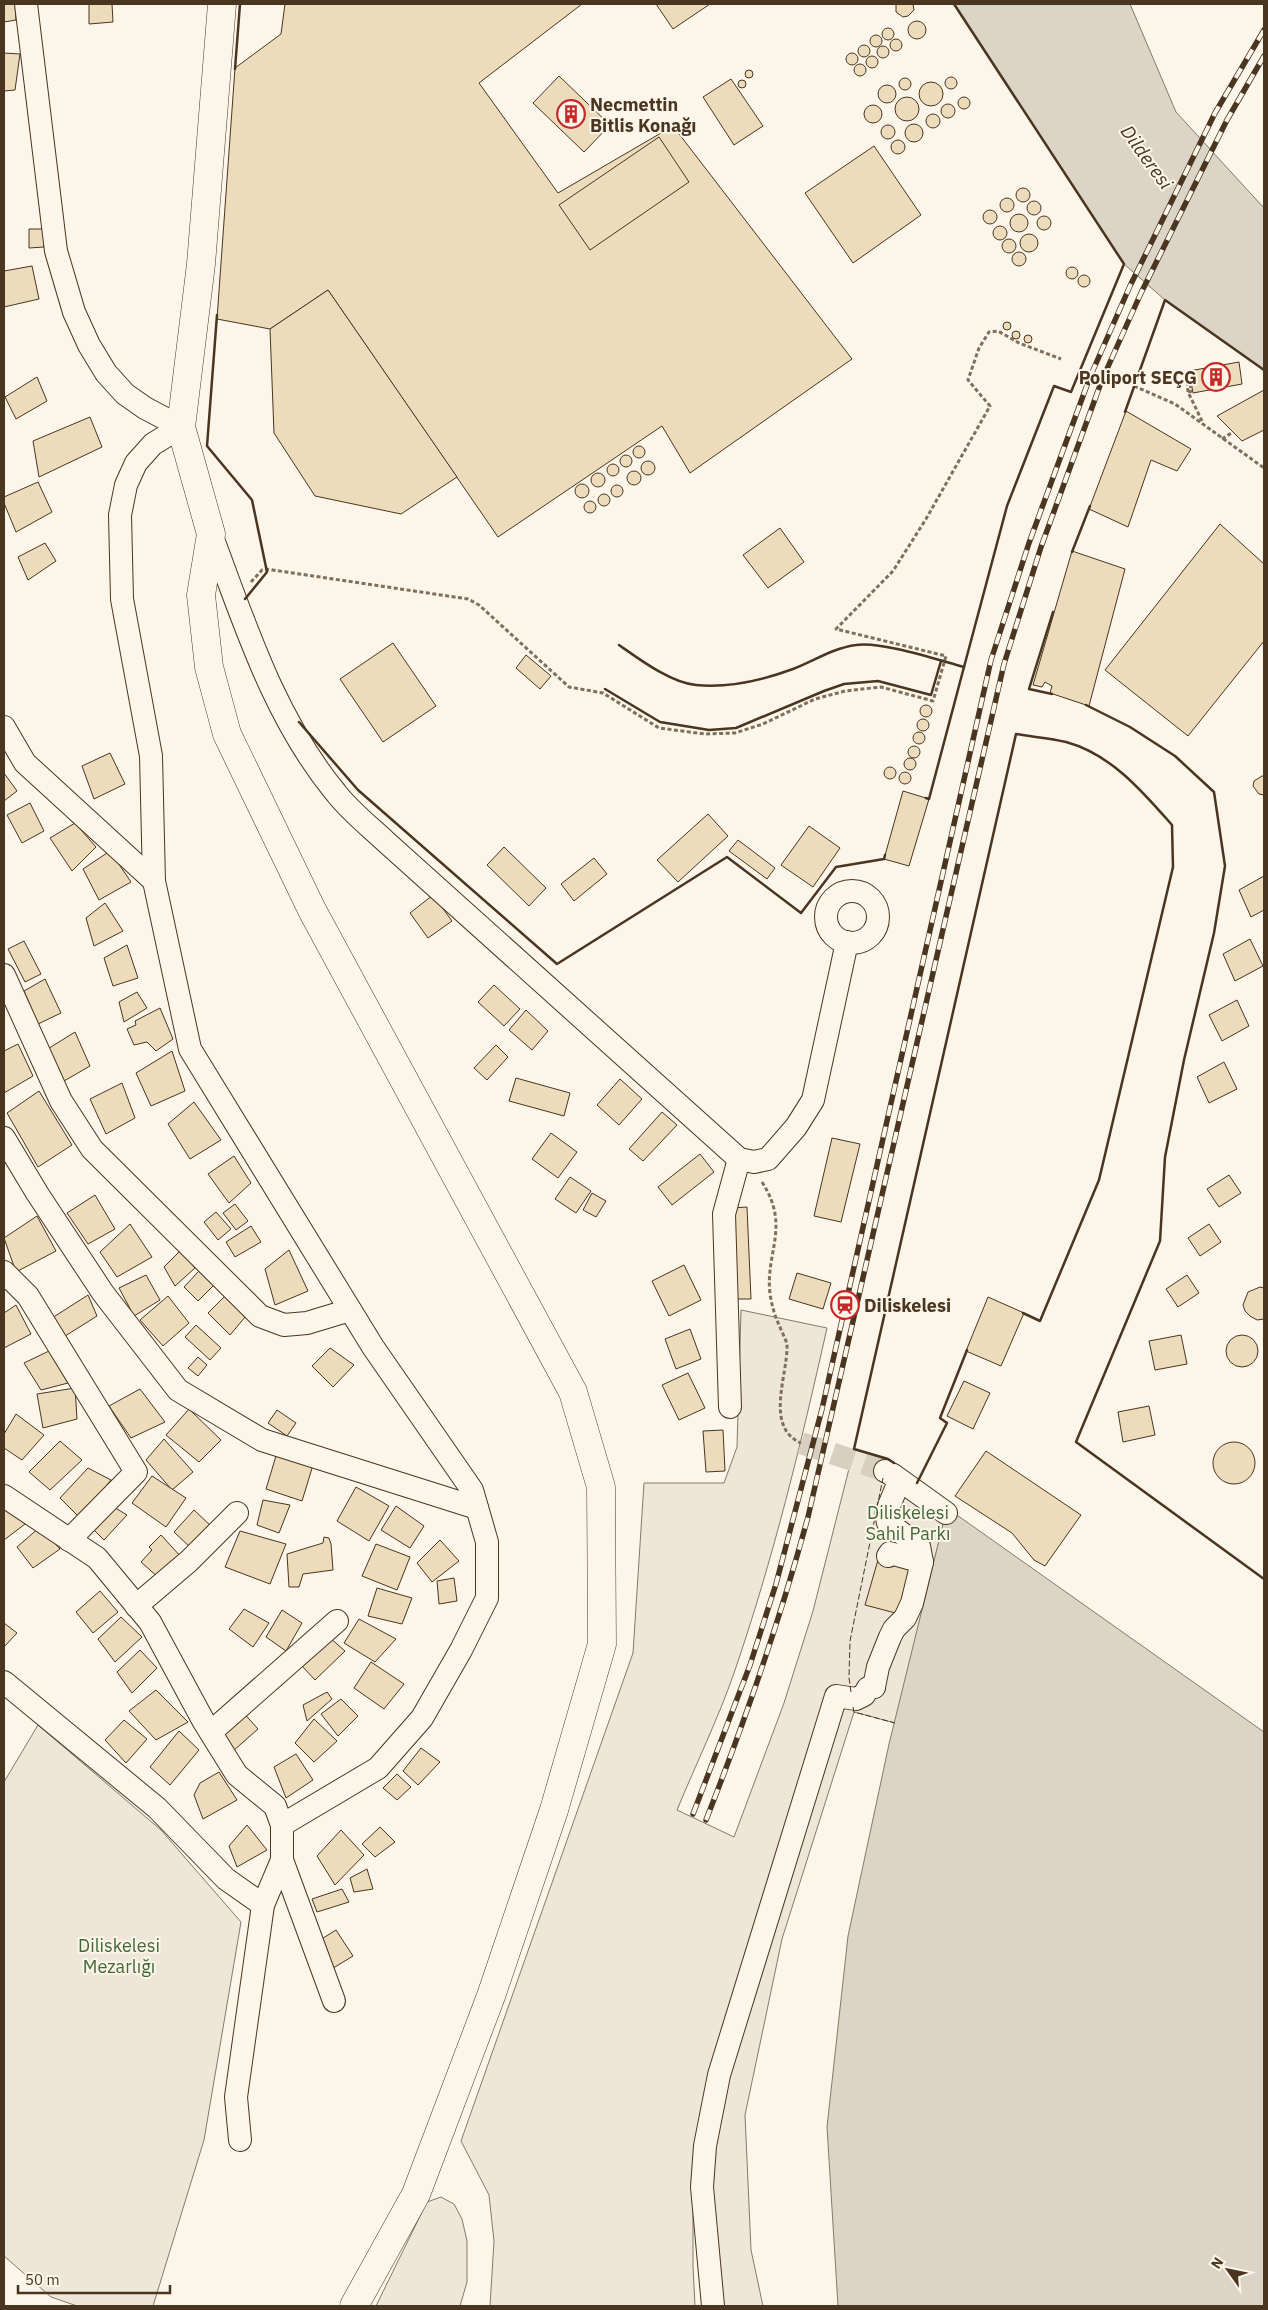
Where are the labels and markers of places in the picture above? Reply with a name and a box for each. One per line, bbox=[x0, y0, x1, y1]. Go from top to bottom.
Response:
place label: Necmettin Bitlis Konağı bbox=[590, 93, 696, 137]
building icon: Necmettin Bitlis Konağı bbox=[556, 99, 586, 129]
building icon: Poliport SEÇG bbox=[1201, 362, 1231, 392]
place label: Poliport SEÇG bbox=[1079, 366, 1197, 389]
station icon: Diliskelesi bbox=[830, 1290, 860, 1320]
place label: Diliskelesi bbox=[864, 1294, 951, 1317]

